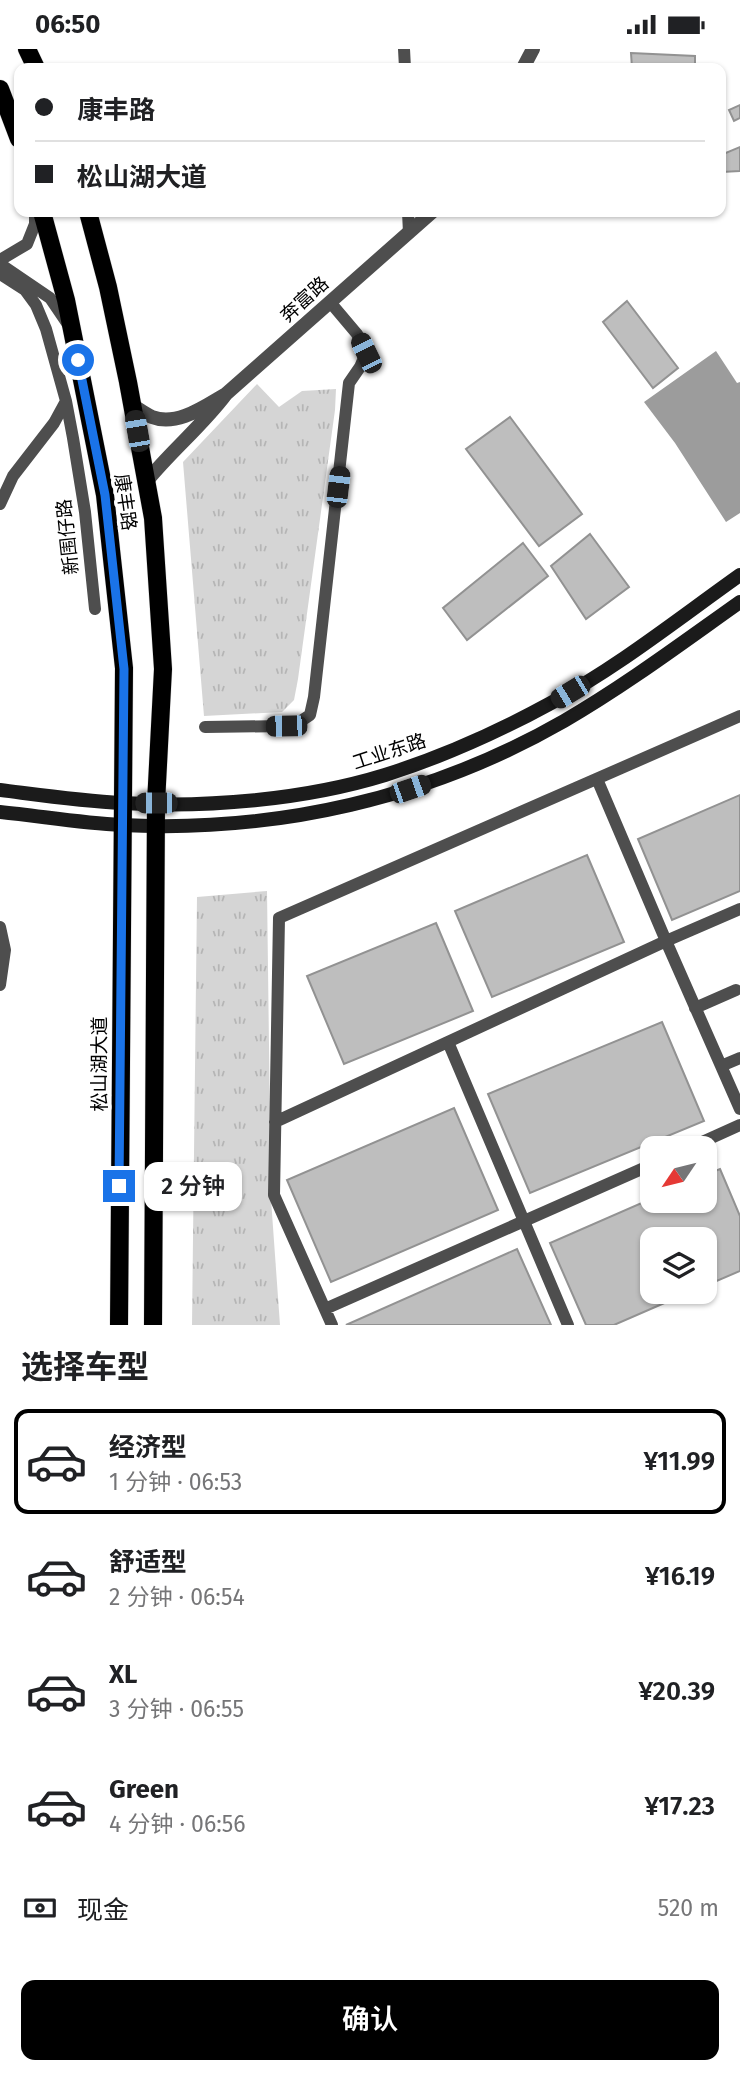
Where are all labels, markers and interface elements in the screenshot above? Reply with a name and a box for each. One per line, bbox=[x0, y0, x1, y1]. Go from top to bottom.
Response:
text: 06:50 bbox=[35, 9, 100, 40]
text: 康丰路 bbox=[77, 95, 155, 126]
text: 松山湖大道 bbox=[77, 162, 207, 193]
street label: 奔富路 bbox=[275, 272, 333, 327]
car bbox=[348, 330, 385, 376]
route start bbox=[62, 344, 94, 376]
car bbox=[124, 408, 151, 454]
car bbox=[326, 465, 351, 509]
street label: 康丰路 bbox=[110, 472, 141, 532]
street label: 新围仔路 bbox=[52, 498, 83, 576]
car bbox=[547, 672, 594, 712]
car bbox=[265, 715, 308, 737]
street label: 工业东路 bbox=[349, 729, 429, 774]
car bbox=[387, 772, 434, 806]
car bbox=[136, 793, 178, 814]
street label: 松山湖大道 bbox=[88, 1016, 111, 1112]
north arrow bbox=[640, 1136, 718, 1213]
map controls bbox=[640, 1136, 717, 1304]
callout: 2 分钟 bbox=[144, 1161, 242, 1211]
route end bbox=[103, 1170, 135, 1202]
text: 2 分钟 bbox=[161, 1172, 225, 1200]
button: layers bbox=[640, 1227, 717, 1304]
text: 选择车型 bbox=[21, 1348, 149, 1386]
icon: car bbox=[25, 1430, 88, 1493]
text: 经济型 bbox=[109, 1432, 187, 1463]
text: ¥11.99 bbox=[644, 1446, 715, 1477]
text: 1 分钟 · 06:53 bbox=[109, 1468, 242, 1496]
icon: car bbox=[25, 1545, 88, 1608]
text: 舒适型 bbox=[109, 1547, 187, 1578]
text: ¥16.19 bbox=[645, 1561, 715, 1592]
text: 2 分钟 · 06:54 bbox=[109, 1583, 245, 1611]
text: XL bbox=[109, 1659, 137, 1690]
icon: car bbox=[25, 1660, 88, 1723]
text: ¥20.39 bbox=[638, 1676, 715, 1707]
text: 3 分钟 · 06:55 bbox=[109, 1695, 244, 1723]
text: Green bbox=[109, 1774, 179, 1805]
icon: car bbox=[25, 1775, 88, 1838]
text: ¥17.23 bbox=[645, 1791, 715, 1822]
text: 4 分钟 · 06:56 bbox=[109, 1810, 246, 1838]
icon: cash bbox=[21, 1889, 59, 1927]
text: 520 m bbox=[658, 1894, 719, 1922]
text: 现金 bbox=[77, 1895, 129, 1926]
button: 确认 bbox=[21, 1980, 719, 2060]

